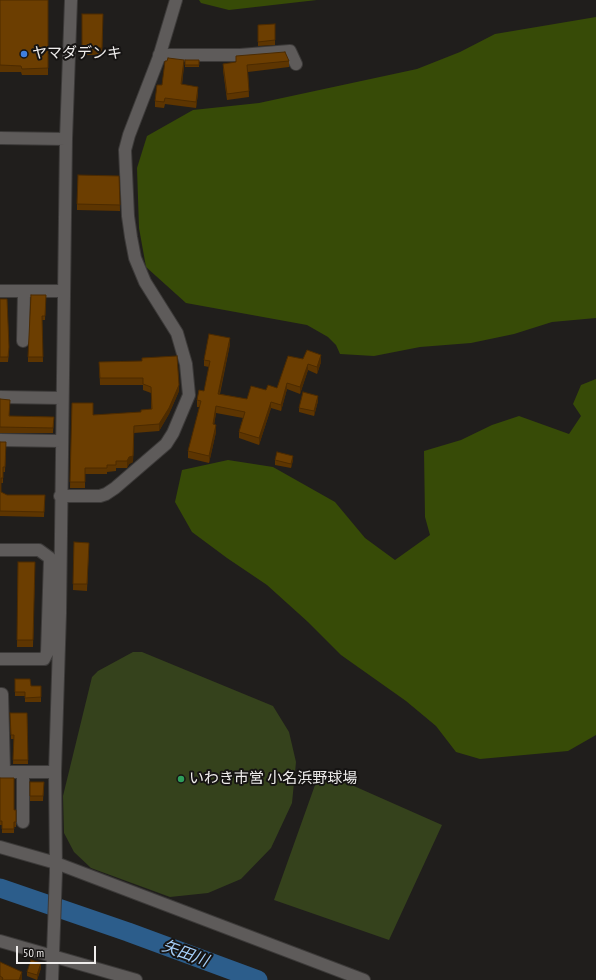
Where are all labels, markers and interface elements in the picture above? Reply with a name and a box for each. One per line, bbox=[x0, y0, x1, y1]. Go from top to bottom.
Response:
place label: ヤマダデンキ bbox=[32, 45, 122, 63]
marker: ヤマダデンキ bbox=[19, 49, 29, 59]
place label: いわき市営 小名浜野球場 bbox=[189, 770, 357, 788]
marker: いわき市営 小名浜野球場 bbox=[176, 774, 186, 784]
water label: 矢田川 bbox=[159, 937, 211, 971]
scale bar bbox=[18, 938, 98, 964]
text: 50 m bbox=[23, 945, 44, 960]

